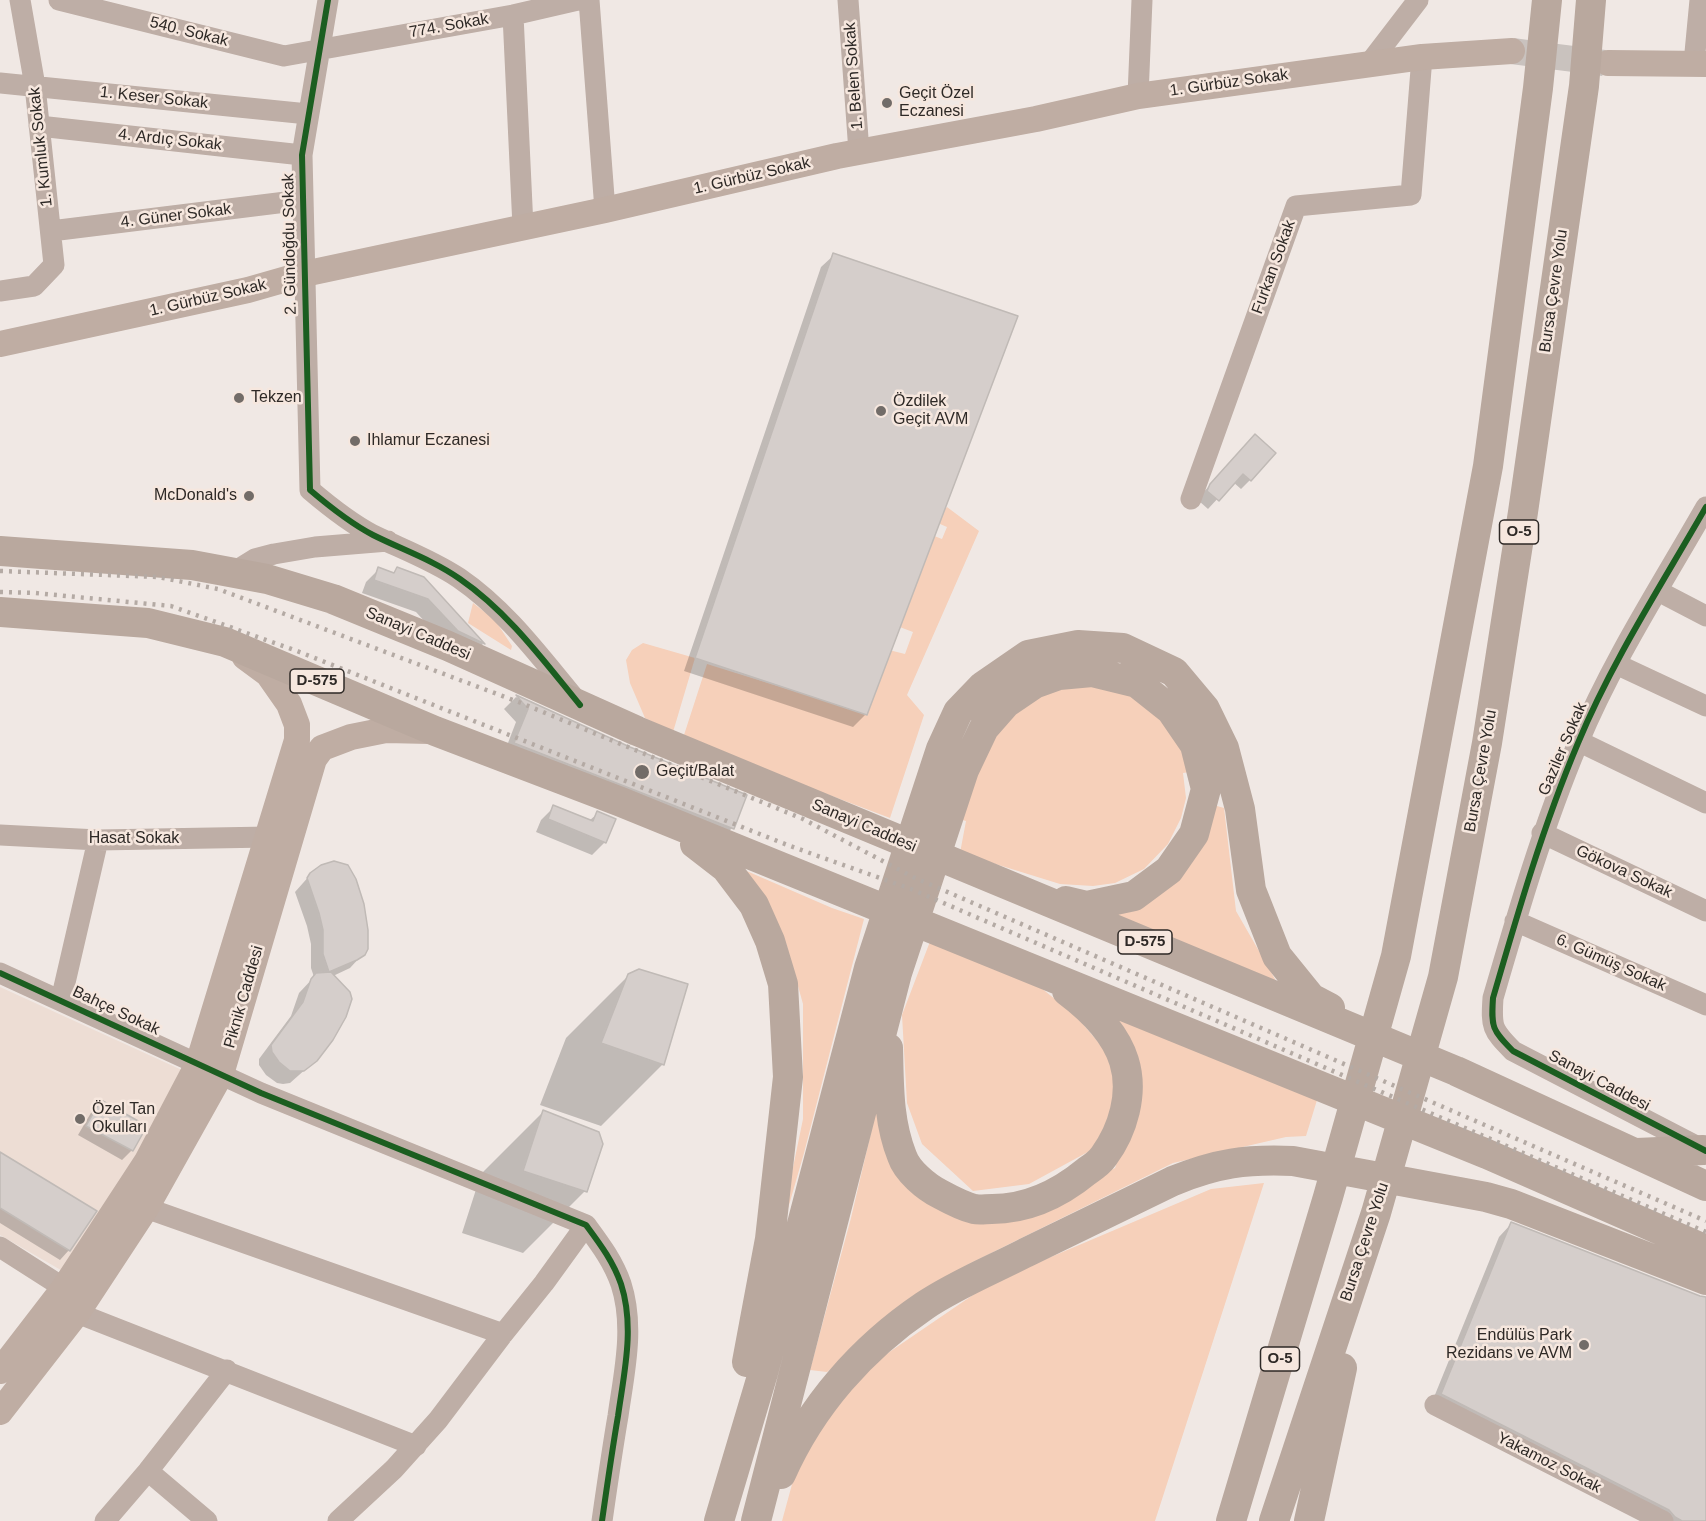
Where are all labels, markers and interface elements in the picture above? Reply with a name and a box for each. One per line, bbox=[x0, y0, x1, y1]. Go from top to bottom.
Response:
street label: 774. Sokak bbox=[408, 10, 490, 42]
street label: 540. Sokak bbox=[148, 13, 230, 51]
street label: 1. Belen Sokak bbox=[841, 22, 867, 130]
street label: 1. Gürbüz Sokak bbox=[1169, 65, 1289, 101]
street label: 1. Keser Sokak bbox=[99, 83, 209, 113]
place label: Geçit Özel Eczanesi bbox=[899, 84, 974, 122]
street label: 1. Kumluk Sokak bbox=[25, 86, 57, 208]
marker: Geçit Özel Eczanesi bbox=[880, 96, 894, 110]
street label: 4. Ardıç Sokak bbox=[117, 125, 223, 155]
street label: 1. Gürbüz Sokak bbox=[692, 153, 812, 199]
street label: 2. Gündoğdu Sokak bbox=[279, 173, 301, 315]
street label: 4. Güner Sokak bbox=[120, 200, 232, 232]
street label: Furkan Sokak bbox=[1248, 217, 1300, 317]
street label: Bursa Çevre Yolu bbox=[1536, 228, 1572, 354]
street label: 1. Gürbüz Sokak bbox=[148, 275, 268, 321]
place label: Tekzen bbox=[251, 388, 302, 408]
marker: Tekzen bbox=[232, 391, 246, 405]
place label: Özdilek Geçit AVM bbox=[893, 392, 968, 430]
marker: Özdilek Geçit AVM bbox=[874, 404, 888, 418]
place label: Ihlamur Eczanesi bbox=[367, 431, 490, 451]
marker: Ihlamur Eczanesi bbox=[348, 434, 362, 448]
place label: McDonald's bbox=[154, 486, 237, 506]
marker: McDonald's bbox=[242, 489, 256, 503]
road number: O-5 bbox=[1500, 520, 1538, 544]
street label: Sanayi Caddesi bbox=[363, 603, 473, 665]
road number: D-575 bbox=[290, 669, 344, 693]
street label: Gaziler Sokak bbox=[1535, 699, 1591, 799]
street label: Bursa Çevre Yolu bbox=[1461, 708, 1501, 834]
place label: Geçit/Balat bbox=[656, 762, 734, 782]
marker: Geçit/Balat bbox=[633, 763, 651, 781]
street label: Sanayi Caddesi bbox=[809, 795, 919, 857]
street label: Hasat Sokak bbox=[89, 829, 179, 849]
street label: Gökova Sokak bbox=[1573, 841, 1675, 903]
road number: D-575 bbox=[1118, 930, 1172, 954]
street label: 6. Gümüş Sokak bbox=[1553, 930, 1669, 996]
street label: Piknik Caddesi bbox=[220, 943, 268, 1051]
street label: Bahçe Sokak bbox=[69, 982, 163, 1040]
street label: Sanayi Caddesi bbox=[1545, 1046, 1653, 1116]
place label: Özel Tan Okulları bbox=[92, 1100, 155, 1138]
marker: Özel Tan Okulları bbox=[73, 1112, 87, 1126]
street label: Bursa Çevre Yolu bbox=[1337, 1180, 1393, 1304]
place label: Endülüs Park Rezidans ve AVM bbox=[1446, 1326, 1572, 1364]
marker: Endülüs Park Rezidans ve AVM bbox=[1577, 1338, 1591, 1352]
road number: O-5 bbox=[1260, 1347, 1300, 1371]
street label: Yakamoz Sokak bbox=[1494, 1428, 1604, 1498]

